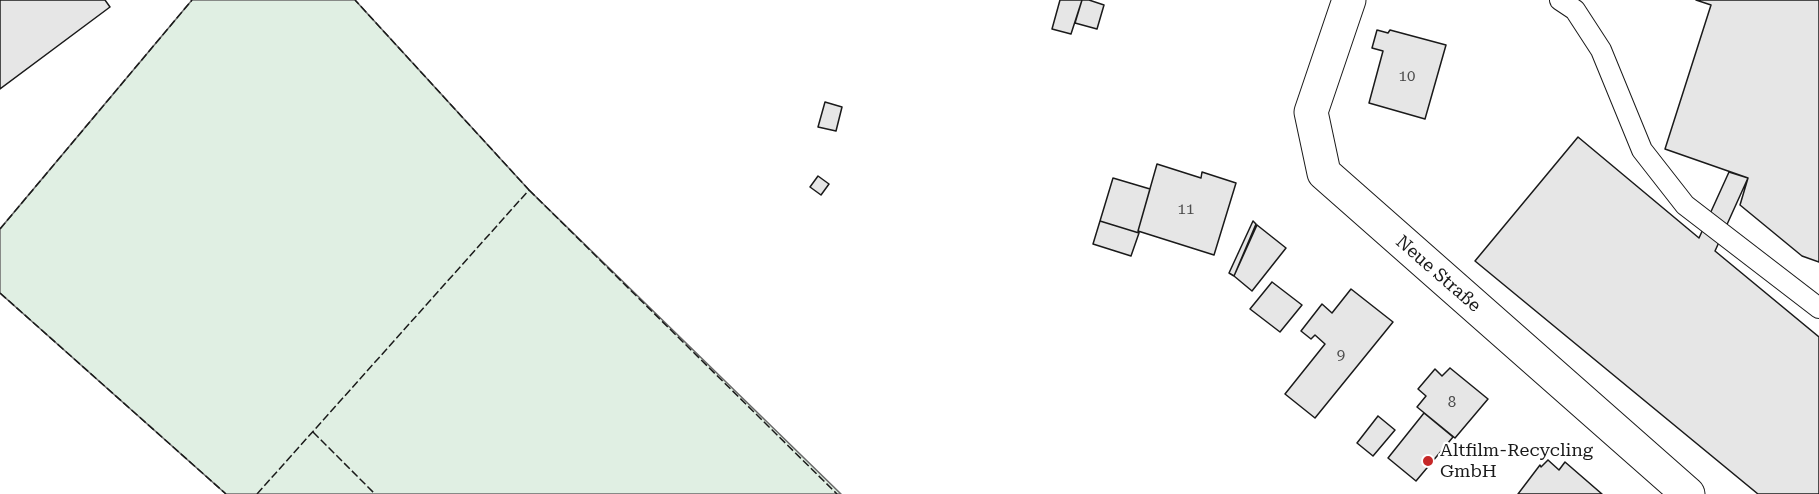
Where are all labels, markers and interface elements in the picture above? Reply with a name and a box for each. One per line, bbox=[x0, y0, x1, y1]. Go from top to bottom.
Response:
house number: 10 bbox=[1399, 68, 1415, 86]
house number: 11 bbox=[1178, 201, 1194, 219]
street label: Neue Straße bbox=[1391, 231, 1485, 317]
house number: 9 bbox=[1337, 347, 1345, 365]
house number: 8 bbox=[1448, 394, 1456, 412]
place label: Altfilm-Recycling GmbH bbox=[1440, 440, 1593, 482]
marker: Altfilm-Recycling GmbH bbox=[1421, 454, 1435, 468]

